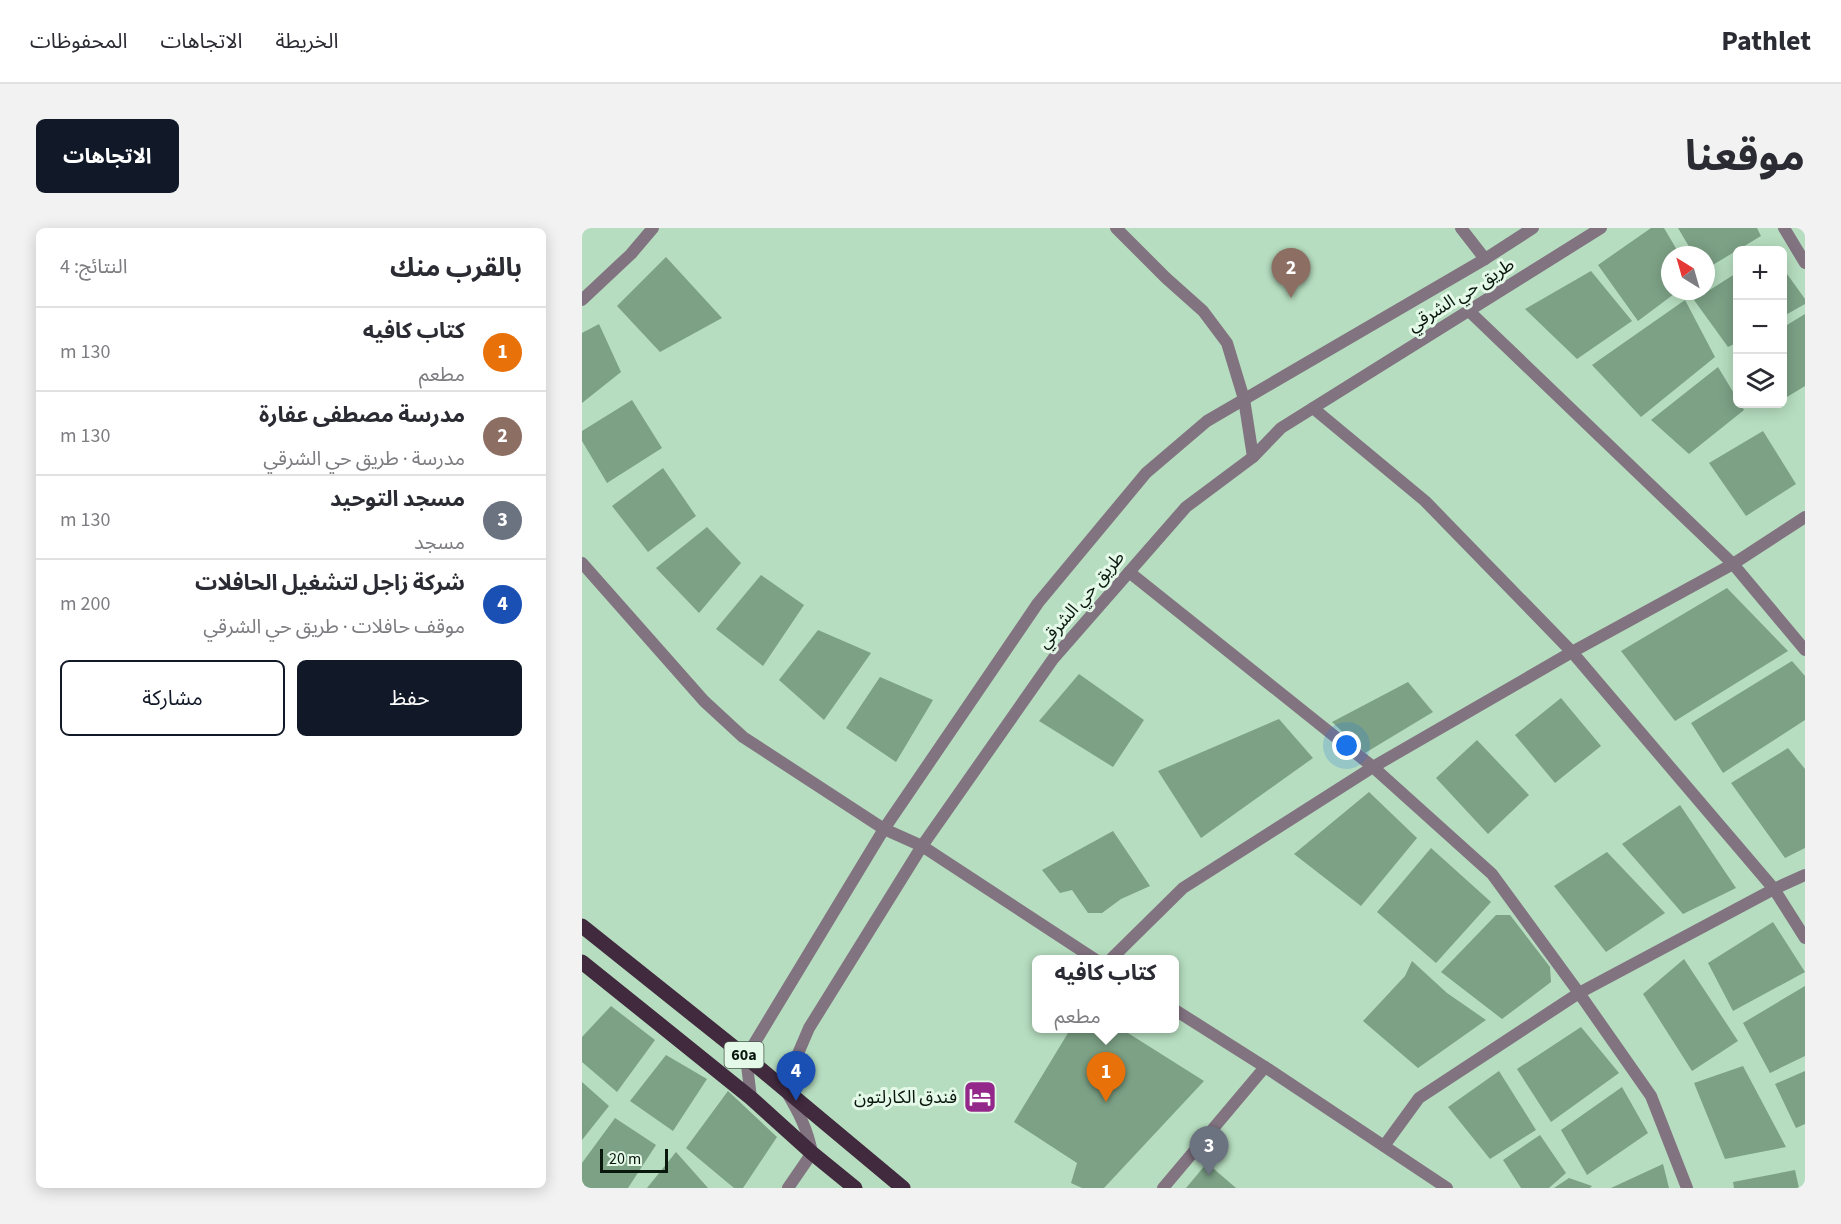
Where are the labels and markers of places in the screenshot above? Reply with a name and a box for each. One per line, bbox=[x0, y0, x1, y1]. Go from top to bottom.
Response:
pin: 2 bbox=[1272, 248, 1310, 298]
pin: 4 bbox=[776, 1052, 816, 1101]
pin: 1 bbox=[1086, 1052, 1126, 1102]
hotel icon: فندق الكارلتون bbox=[962, 1079, 998, 1115]
place label: فندق الكارلتون bbox=[854, 1085, 957, 1110]
pin: 3 bbox=[1190, 1126, 1228, 1176]

